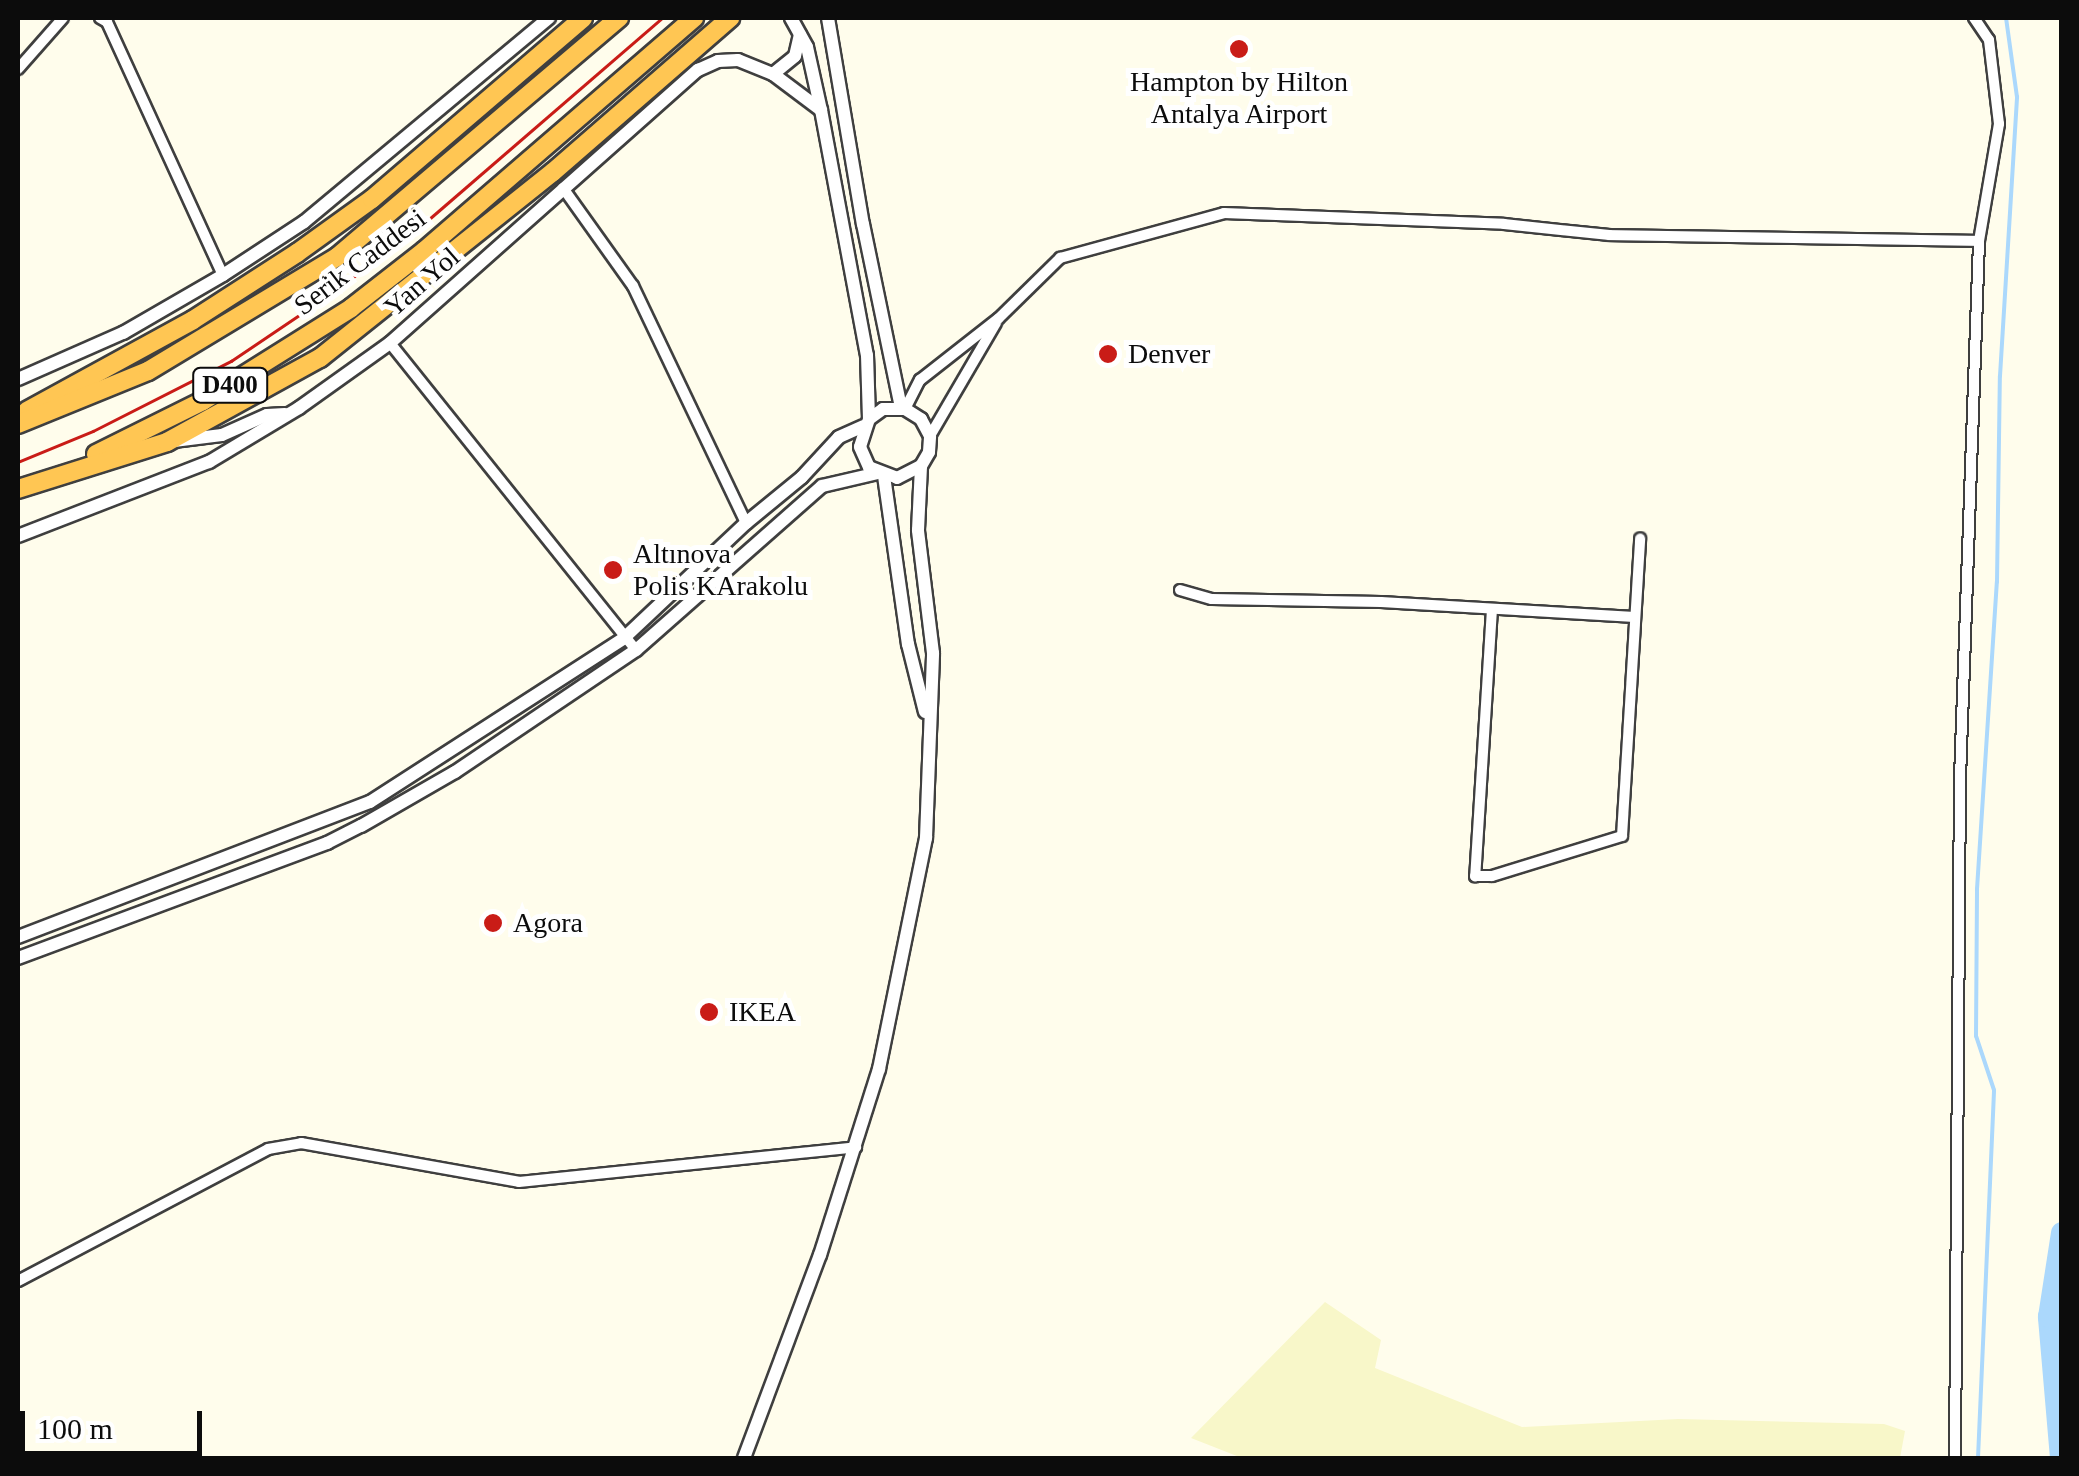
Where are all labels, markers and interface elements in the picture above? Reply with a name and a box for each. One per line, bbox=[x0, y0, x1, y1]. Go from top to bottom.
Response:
marker: Hampton by Hilton Antalya Airport bbox=[1228, 38, 1250, 60]
place label: Hampton by Hilton Antalya Airport bbox=[1130, 65, 1348, 131]
street label: Serik Caddesi bbox=[287, 202, 433, 322]
street label: Yan Yol bbox=[377, 240, 467, 324]
place label: Denver bbox=[1128, 337, 1210, 371]
marker: Denver bbox=[1097, 343, 1119, 365]
road number: D400 bbox=[190, 365, 270, 405]
place label: Altınova Polis KArakolu bbox=[633, 537, 808, 603]
marker: Altınova Polis KArakolu bbox=[602, 559, 624, 581]
place label: Agora bbox=[513, 906, 583, 940]
marker: Agora bbox=[482, 912, 504, 934]
place label: IKEA bbox=[729, 995, 796, 1029]
marker: IKEA bbox=[698, 1001, 720, 1023]
scale bar bbox=[25, 1391, 208, 1453]
text: 100 m bbox=[37, 1412, 113, 1445]

